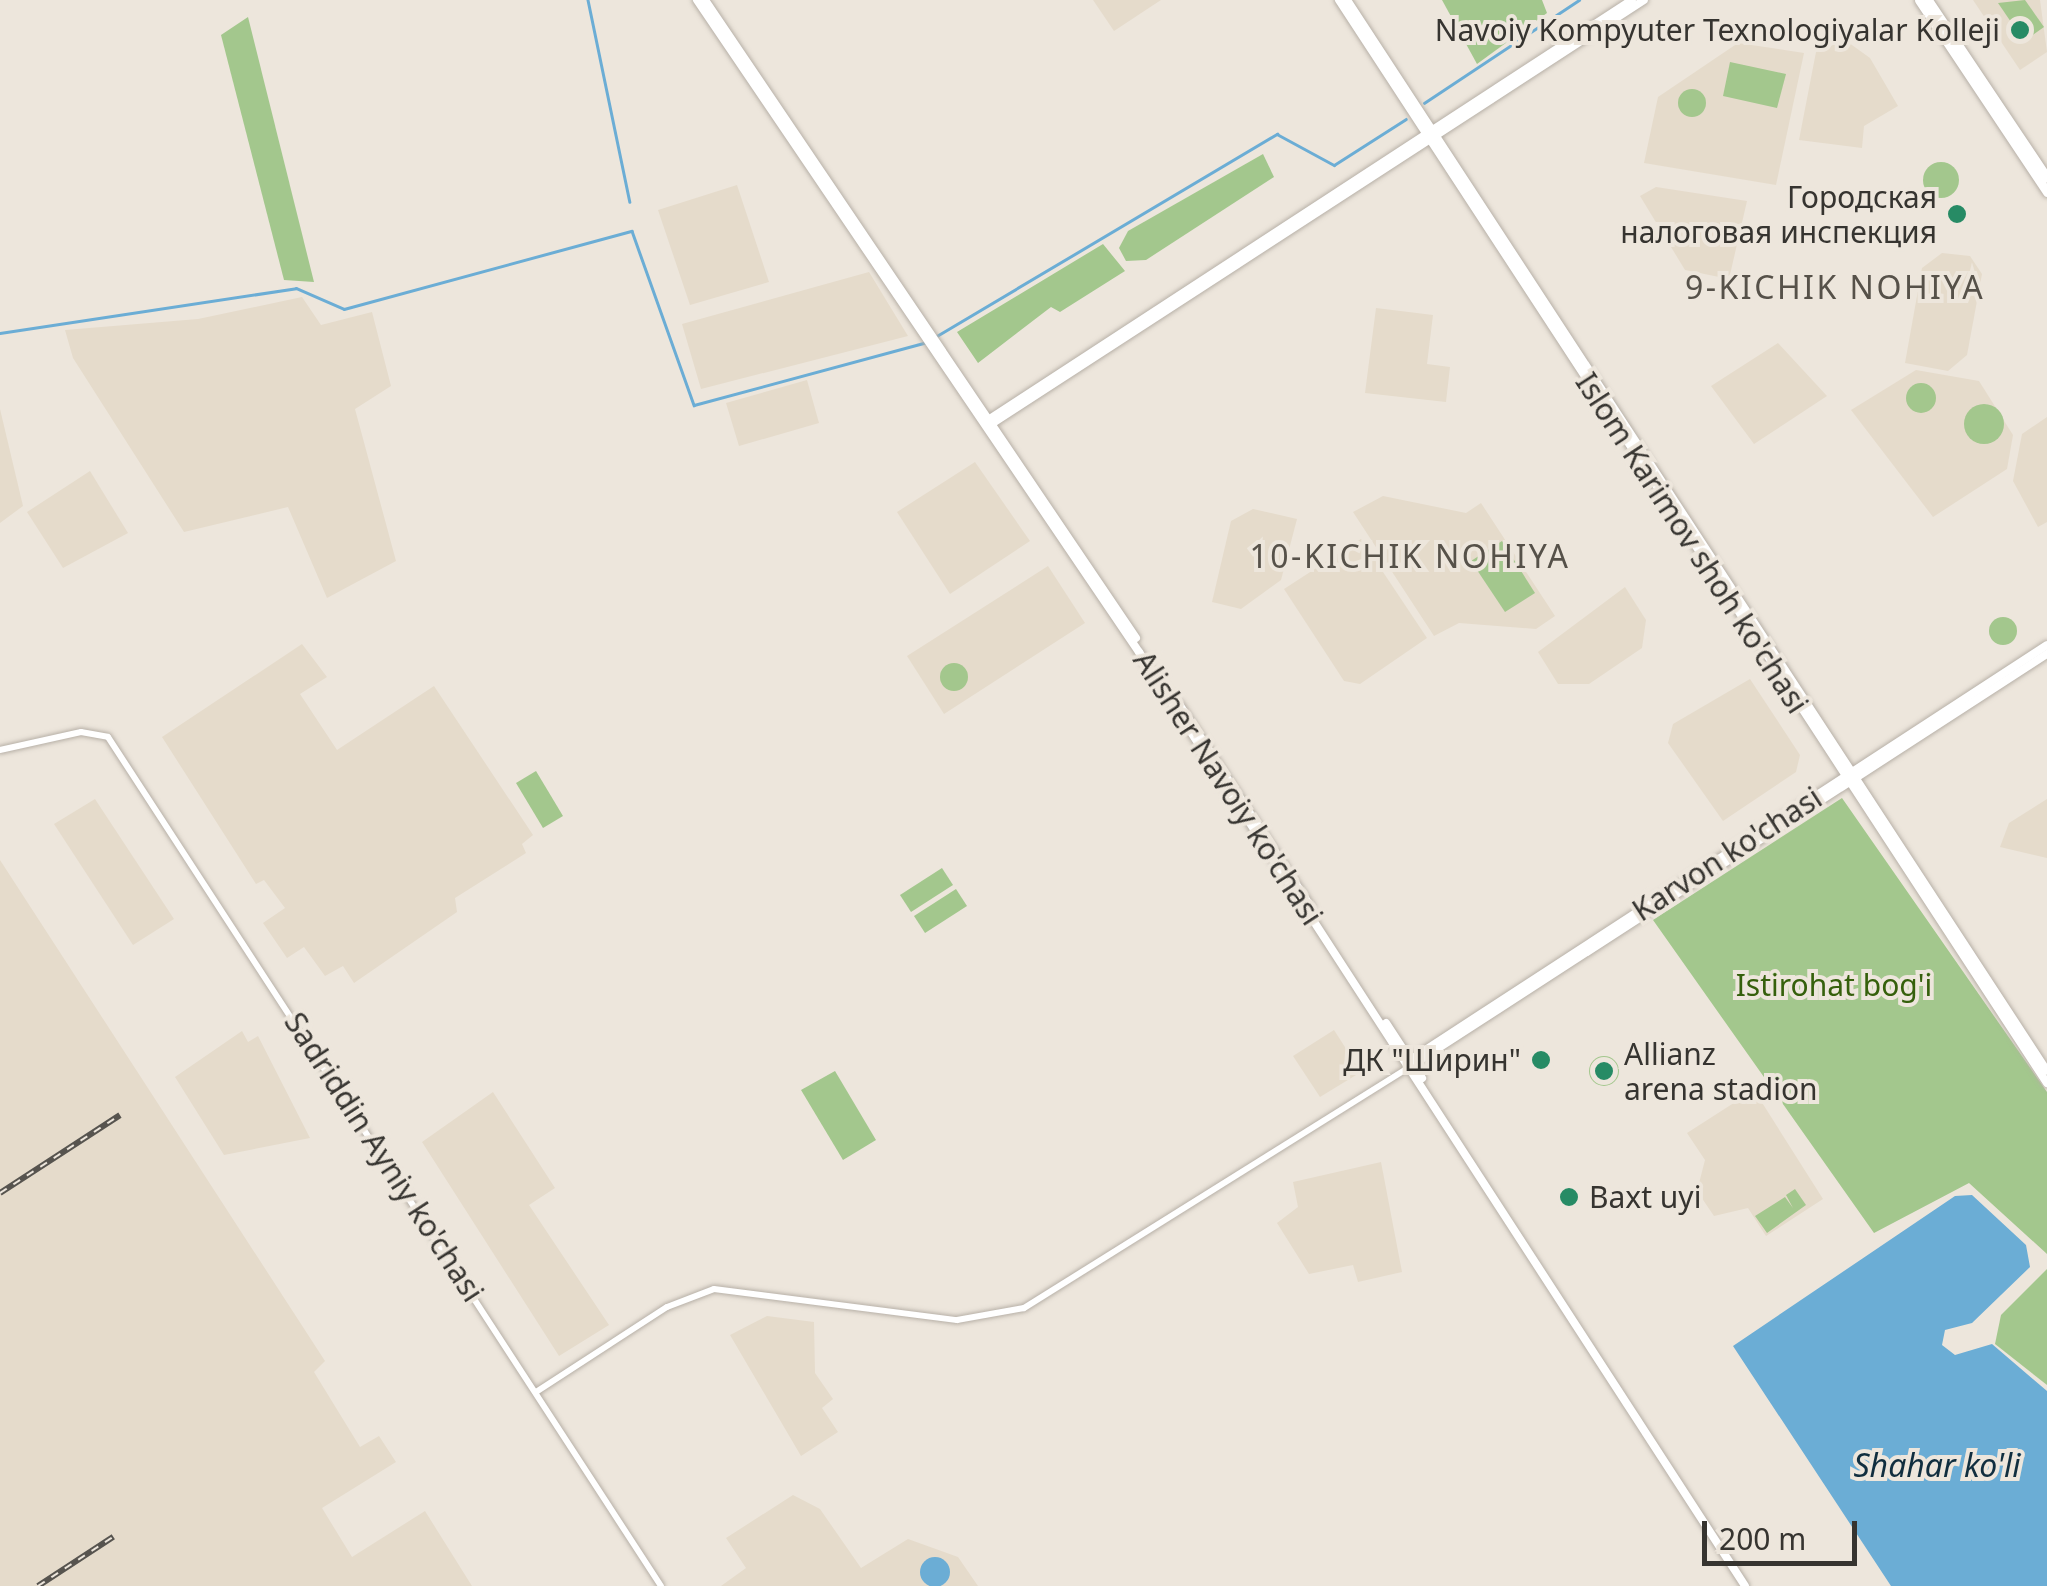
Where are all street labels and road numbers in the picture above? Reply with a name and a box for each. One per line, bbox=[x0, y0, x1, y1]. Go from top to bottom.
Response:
street label: Islom Karimov shoh ko'chasi bbox=[1568, 366, 1816, 720]
street label: Alisher Navoiy ko'chasi bbox=[1126, 644, 1330, 932]
street label: Karvon ko'chasi bbox=[1626, 779, 1828, 929]
street label: Sadriddin Ayniy ko'chasi bbox=[277, 1006, 491, 1308]

